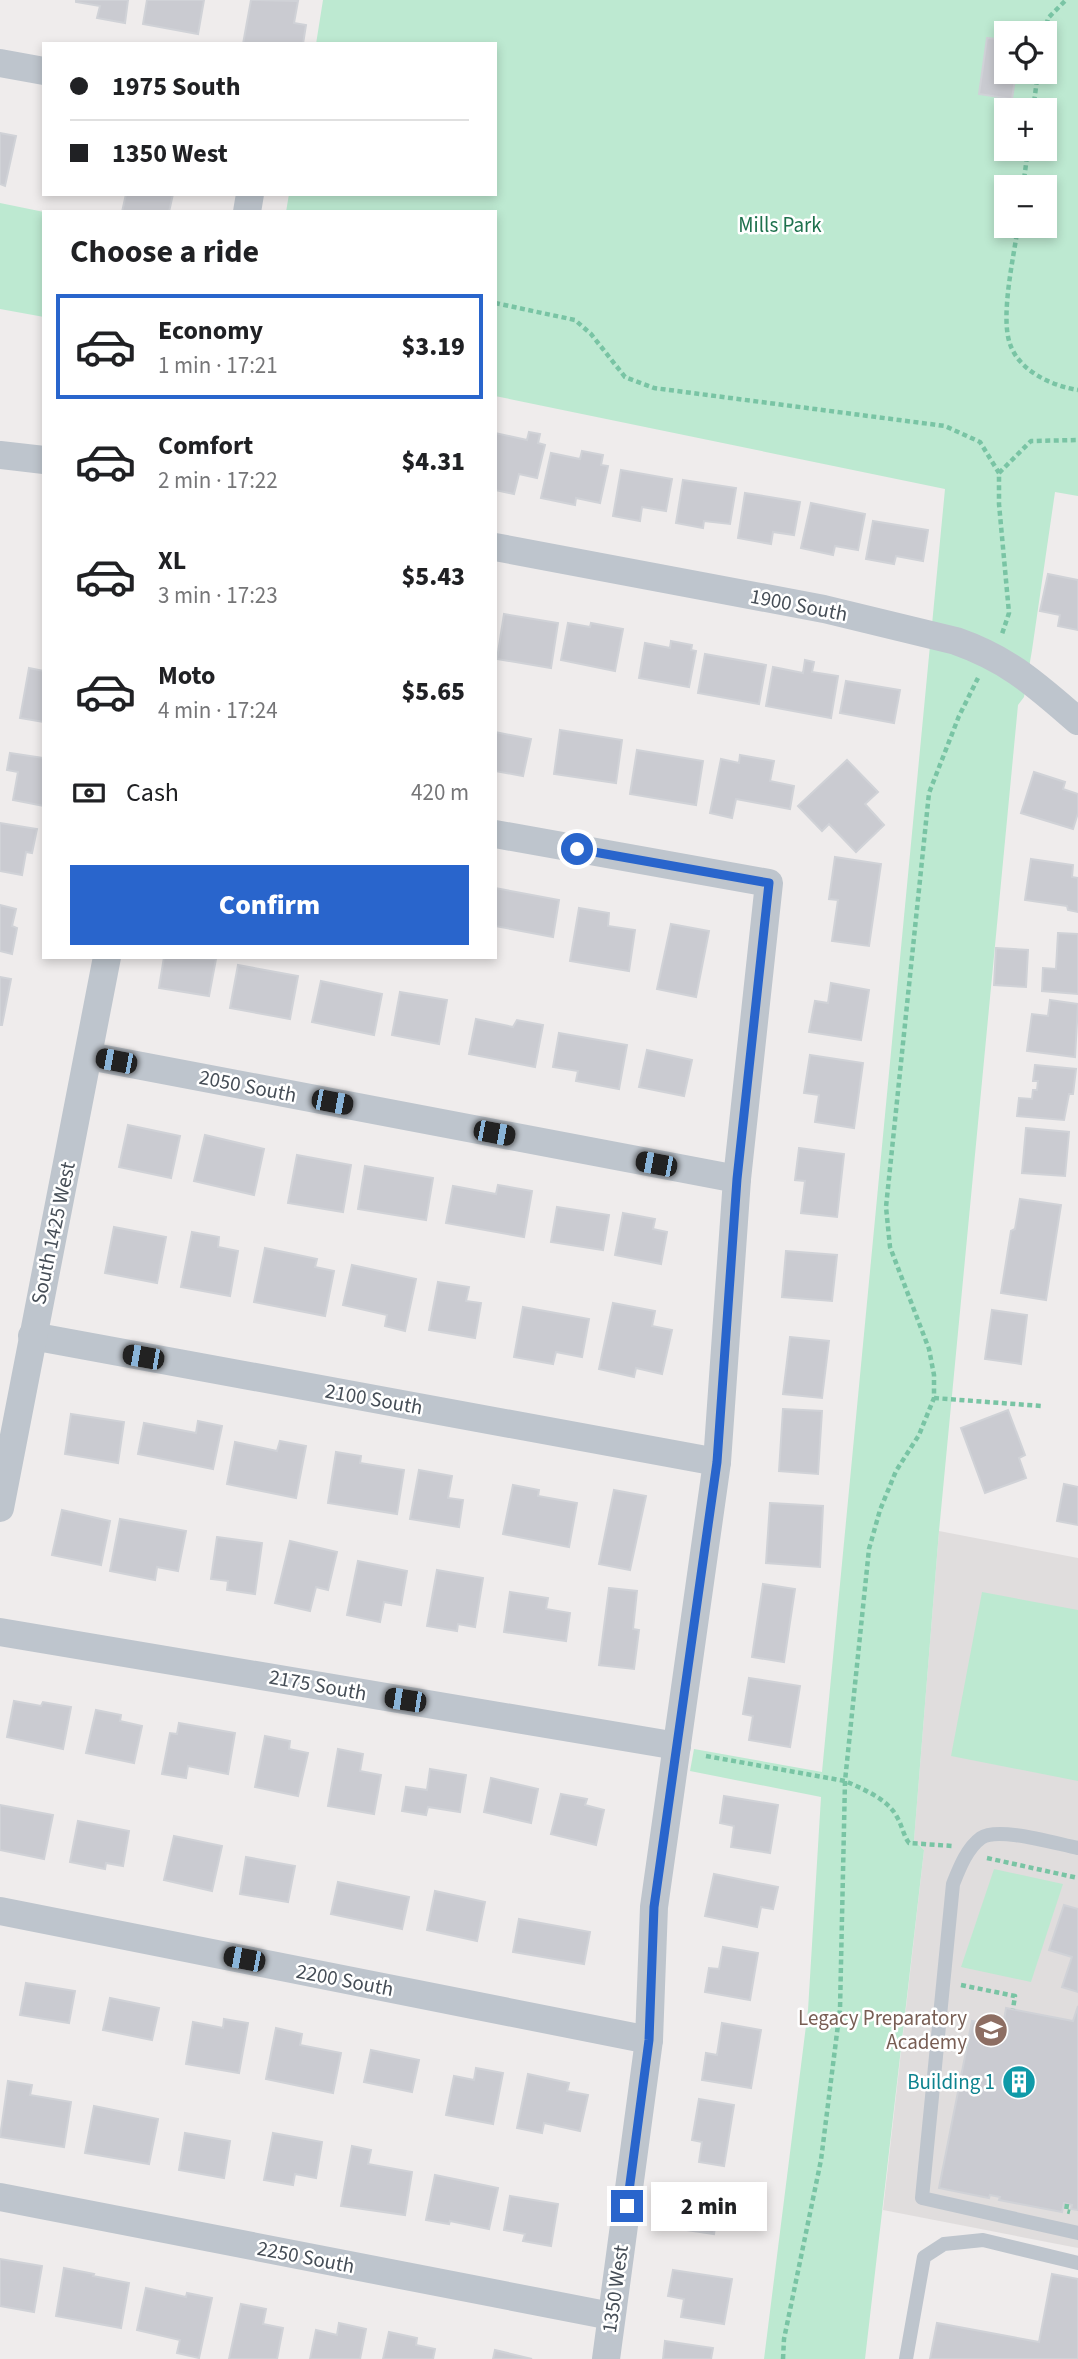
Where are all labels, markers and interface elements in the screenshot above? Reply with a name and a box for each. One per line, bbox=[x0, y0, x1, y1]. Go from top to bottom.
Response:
map controls bbox=[994, 21, 1057, 238]
button: locate bbox=[994, 21, 1057, 84]
text: 1975 South bbox=[112, 68, 241, 105]
button: + bbox=[994, 98, 1057, 161]
text: 1350 West bbox=[112, 135, 228, 172]
button: − bbox=[994, 175, 1057, 238]
park label: Mills Park bbox=[738, 210, 822, 240]
text: Choose a ride bbox=[70, 229, 259, 275]
text: Economy bbox=[158, 312, 263, 349]
icon: car bbox=[74, 315, 137, 378]
text: $3.19 bbox=[401, 328, 465, 365]
text: 1 min · 17:21 bbox=[158, 349, 278, 382]
text: Comfort bbox=[158, 427, 253, 464]
icon: car bbox=[74, 430, 137, 493]
text: $4.31 bbox=[401, 443, 465, 480]
text: 2 min · 17:22 bbox=[158, 464, 278, 497]
text: XL bbox=[158, 542, 186, 579]
icon: car bbox=[74, 545, 137, 608]
text: $5.43 bbox=[401, 558, 465, 595]
text: 3 min · 17:23 bbox=[158, 579, 278, 612]
street label: 1900 South bbox=[748, 581, 850, 629]
text: Moto bbox=[158, 657, 215, 694]
icon: car bbox=[74, 660, 137, 723]
text: $5.65 bbox=[401, 673, 465, 710]
text: 4 min · 17:24 bbox=[158, 694, 278, 727]
icon: cash bbox=[70, 774, 108, 812]
text: Cash bbox=[126, 774, 179, 811]
text: 420 m bbox=[411, 776, 469, 809]
route start bbox=[561, 833, 593, 865]
button: Confirm bbox=[70, 865, 469, 945]
car bbox=[94, 1047, 139, 1075]
street label: 2050 South bbox=[197, 1062, 299, 1110]
car bbox=[310, 1088, 355, 1116]
car bbox=[472, 1119, 517, 1147]
car bbox=[634, 1150, 679, 1178]
street label: South 1425 West bbox=[23, 1159, 83, 1307]
car bbox=[121, 1343, 166, 1371]
street label: 2100 South bbox=[323, 1376, 425, 1422]
street label: 2175 South bbox=[267, 1662, 369, 1708]
car bbox=[383, 1686, 428, 1714]
car bbox=[222, 1945, 267, 1973]
street label: 2200 South bbox=[294, 1956, 396, 2004]
place label: Legacy Preparatory Academy bbox=[798, 2003, 967, 2057]
school or university icon: Legacy Preparatory Academy bbox=[972, 2011, 1010, 2049]
building icon: Building 1 bbox=[1000, 2063, 1038, 2101]
place label: Building 1 bbox=[907, 2067, 995, 2097]
callout: 2 min bbox=[652, 2182, 767, 2230]
route end bbox=[611, 2190, 643, 2222]
text: 2 min bbox=[681, 2190, 737, 2223]
street label: 2250 South bbox=[255, 2233, 357, 2281]
street label: 1350 West bbox=[594, 2243, 636, 2335]

